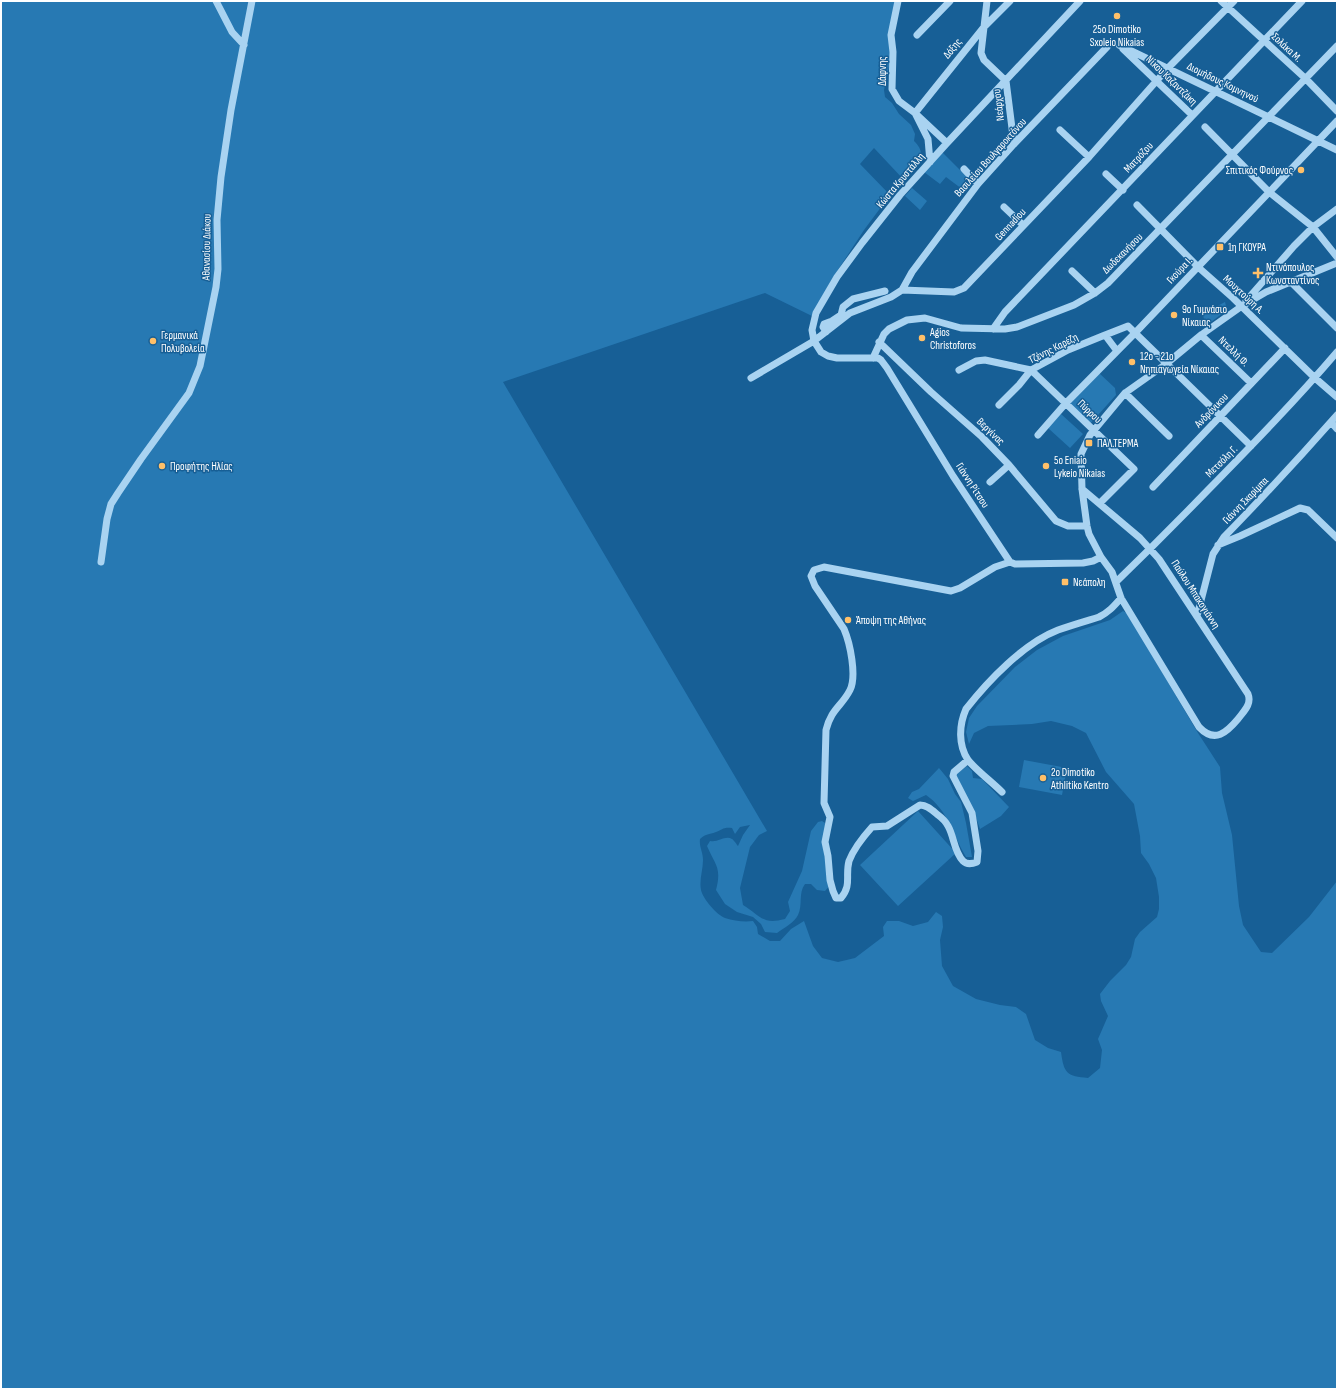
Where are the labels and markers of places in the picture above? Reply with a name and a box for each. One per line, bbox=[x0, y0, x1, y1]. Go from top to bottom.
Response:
marker: 25ο Dimotiko Sxoleio Nikaias bbox=[1112, 11, 1122, 21]
place label: 25ο Dimotiko Sxoleio Nikaias bbox=[1090, 23, 1144, 49]
place label: Σπιτικός Φούρνος bbox=[1226, 164, 1293, 177]
marker: Σπιτικός Φούρνος bbox=[1296, 165, 1306, 175]
place label: 1η ΓΚΟΥΡΑ bbox=[1228, 241, 1266, 254]
marker: 1η ΓΚΟΥΡΑ bbox=[1215, 242, 1225, 252]
place label: Ντινόπουλος Κωνσταντίνος bbox=[1266, 261, 1319, 287]
marker: Ντινόπουλος Κωνσταντίνος bbox=[1253, 268, 1263, 278]
place label: 9ο Γυμνάσιο Νίκαιας bbox=[1182, 303, 1227, 329]
marker: 9ο Γυμνάσιο Νίκαιας bbox=[1169, 310, 1179, 320]
place label: Agios Christoforos bbox=[929, 326, 976, 352]
place label: Γερμανικά Πολυβολεία bbox=[161, 329, 205, 355]
marker: Agios Christoforos bbox=[917, 333, 927, 343]
marker: Γερμανικά Πολυβολεία bbox=[148, 336, 158, 346]
place label: 12ο - 21ο Νηπιαγωγεία Νίκαιας bbox=[1140, 350, 1219, 376]
marker: 12ο - 21ο Νηπιαγωγεία Νίκαιας bbox=[1127, 357, 1137, 367]
place label: ΠΑΛ.ΤΕΡΜΑ bbox=[1097, 437, 1139, 450]
marker: ΠΑΛ.ΤΕΡΜΑ bbox=[1084, 438, 1094, 448]
place label: 5o Eniaio Lykeio Nikaias bbox=[1054, 454, 1105, 480]
place label: Προφήτης Ηλίας bbox=[170, 460, 233, 473]
marker: Προφήτης Ηλίας bbox=[157, 461, 167, 471]
marker: 5o Eniaio Lykeio Nikaias bbox=[1041, 461, 1051, 471]
place label: Νεάπολη bbox=[1073, 576, 1106, 589]
marker: Νεάπολη bbox=[1060, 577, 1070, 587]
place label: Άποψη της Αθήνας bbox=[856, 614, 926, 627]
marker: Άποψη της Αθήνας bbox=[843, 615, 853, 625]
place label: 2o Dimotiko Athlitiko Kentro bbox=[1050, 766, 1109, 792]
marker: 2o Dimotiko Athlitiko Kentro bbox=[1038, 773, 1048, 783]

